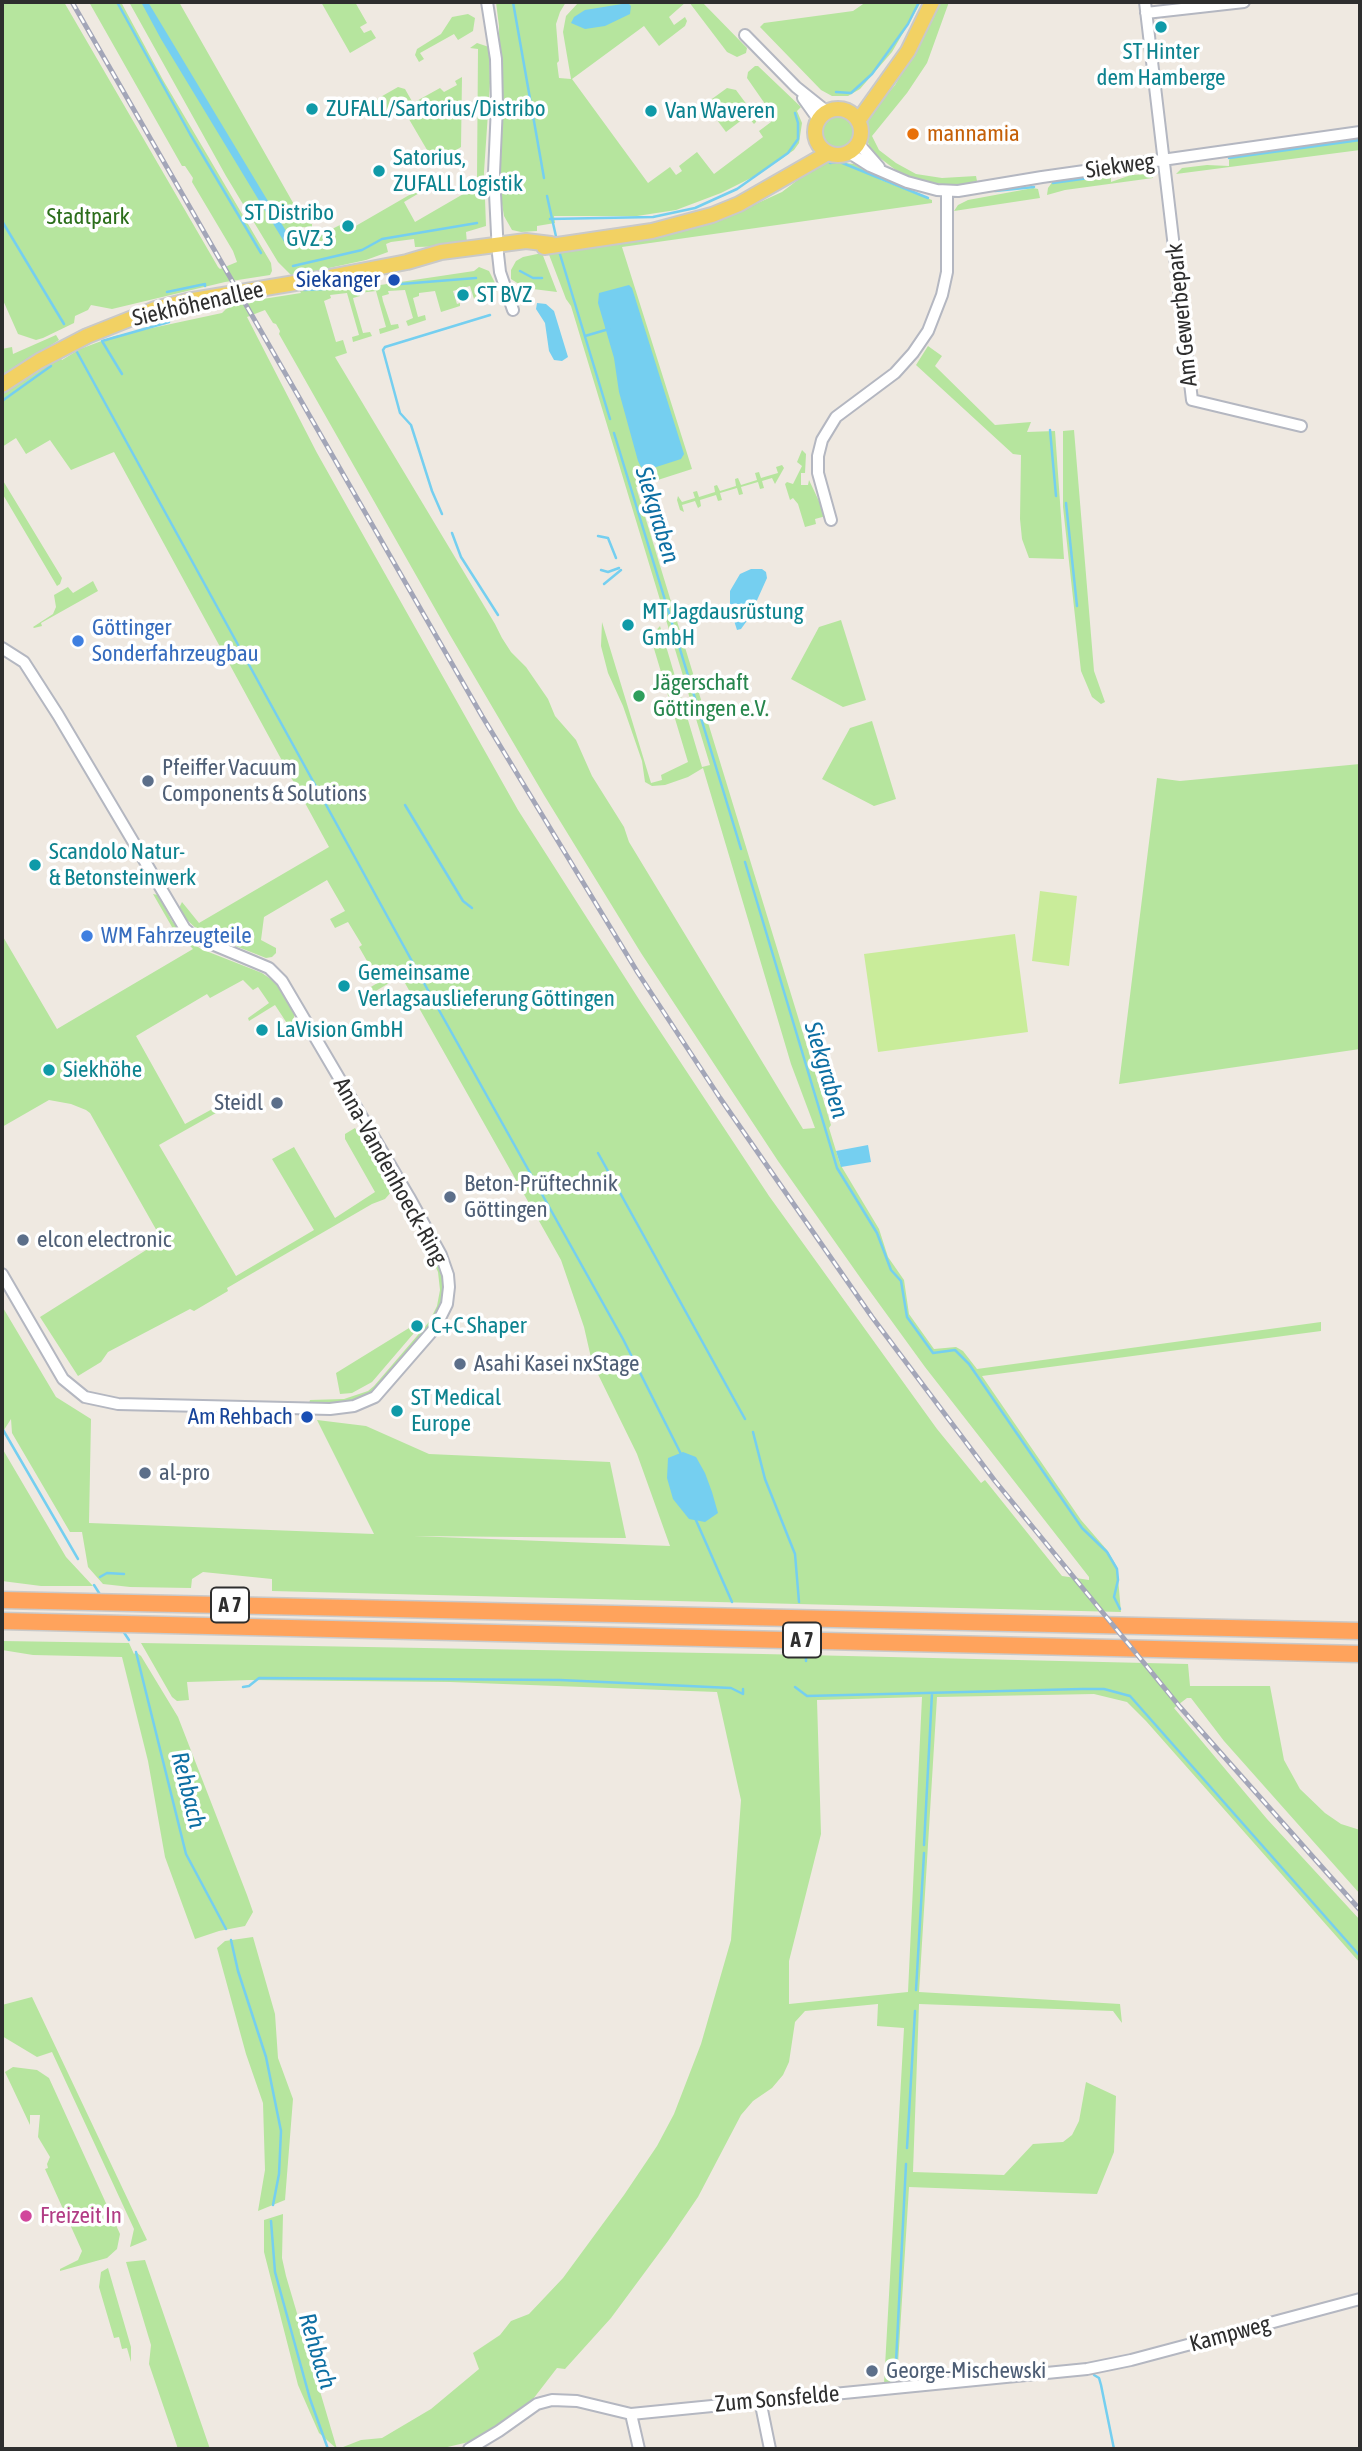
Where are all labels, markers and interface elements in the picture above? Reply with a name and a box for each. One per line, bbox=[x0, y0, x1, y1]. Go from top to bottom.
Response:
marker: ST Hinter dem Hamberge bbox=[1153, 19, 1169, 35]
place label: ST Hinter dem Hamberge bbox=[1097, 38, 1225, 92]
place label: ZUFALL/Sartorius/Distribo bbox=[326, 95, 545, 123]
place label: Van Waveren bbox=[665, 97, 775, 125]
marker: ZUFALL/Sartorius/Distribo bbox=[304, 101, 320, 117]
marker: Van Waveren bbox=[643, 103, 659, 119]
place label: mannamia bbox=[927, 120, 1020, 148]
marker: mannamia bbox=[905, 126, 921, 142]
place label: Satorius, ZUFALL Logistik bbox=[393, 144, 523, 198]
street label: Siekweg bbox=[1084, 148, 1156, 184]
marker: Satorius, ZUFALL Logistik bbox=[371, 163, 387, 179]
place label: ST Distribo GVZ 3 bbox=[244, 199, 334, 253]
park label: Stadtpark bbox=[46, 203, 130, 231]
marker: ST Distribo GVZ 3 bbox=[340, 218, 356, 234]
street label: Am Gewerbepark bbox=[1161, 242, 1203, 388]
place label: Siekanger bbox=[296, 266, 380, 294]
marker: Siekanger bbox=[386, 272, 402, 288]
street label: Siekhöhenallee bbox=[130, 276, 266, 332]
place label: ST BVZ bbox=[477, 281, 532, 309]
marker: ST BVZ bbox=[455, 287, 471, 303]
water label: Siekgraben bbox=[629, 463, 685, 567]
place label: MT Jagdausrüstung GmbH bbox=[642, 598, 804, 652]
place label: Göttinger Sonderfahrzeugbau bbox=[92, 614, 259, 668]
marker: MT Jagdausrüstung GmbH bbox=[620, 617, 636, 633]
marker: Göttinger Sonderfahrzeugbau bbox=[70, 633, 86, 649]
place label: Jägerschaft Göttingen e.V. bbox=[653, 669, 769, 723]
marker: Jägerschaft Göttingen e.V. bbox=[631, 688, 647, 704]
place label: Pfeiffer Vacuum Components & Solutions bbox=[162, 754, 367, 808]
marker: Pfeiffer Vacuum Components & Solutions bbox=[140, 773, 156, 789]
place label: Scandolo Natur- & Betonsteinwerk bbox=[49, 838, 196, 892]
marker: Scandolo Natur- & Betonsteinwerk bbox=[27, 857, 43, 873]
place label: WM Fahrzeugteile bbox=[101, 922, 252, 950]
marker: WM Fahrzeugteile bbox=[79, 928, 95, 944]
place label: Gemeinsame Verlagsauslieferung Göttingen bbox=[358, 959, 615, 1013]
marker: Gemeinsame Verlagsauslieferung Göttingen bbox=[336, 978, 352, 994]
place label: LaVision GmbH bbox=[276, 1016, 404, 1044]
water label: Siekgraben bbox=[798, 1018, 854, 1122]
marker: LaVision GmbH bbox=[254, 1022, 270, 1038]
place label: Siekhöhe bbox=[63, 1056, 142, 1084]
marker: Siekhöhe bbox=[41, 1062, 57, 1078]
street label: Anna-Vandenhoeck-Ring bbox=[327, 1073, 453, 1269]
place label: Steidl bbox=[214, 1089, 263, 1117]
marker: Steidl bbox=[269, 1095, 285, 1111]
place label: Beton-Prüftechnik Göttingen bbox=[464, 1170, 618, 1224]
marker: Beton-Prüftechnik Göttingen bbox=[442, 1189, 458, 1205]
place label: elcon electronic bbox=[37, 1226, 171, 1254]
marker: elcon electronic bbox=[15, 1232, 31, 1248]
place label: C+C Shaper bbox=[431, 1312, 526, 1340]
marker: C+C Shaper bbox=[409, 1318, 425, 1334]
place label: Asahi Kasei nxStage bbox=[474, 1350, 639, 1378]
marker: Asahi Kasei nxStage bbox=[452, 1356, 468, 1372]
place label: ST Medical Europe bbox=[411, 1384, 501, 1438]
place label: Am Rehbach bbox=[188, 1403, 293, 1431]
marker: ST Medical Europe bbox=[389, 1403, 405, 1419]
marker: Am Rehbach bbox=[299, 1409, 315, 1425]
place label: al-pro bbox=[159, 1459, 210, 1487]
marker: al-pro bbox=[137, 1465, 153, 1481]
road number: A 7 bbox=[211, 1588, 249, 1622]
road number: A 7 bbox=[783, 1622, 821, 1658]
water label: Rehbach bbox=[165, 1749, 211, 1831]
place label: Freizeit In bbox=[40, 2202, 122, 2230]
marker: Freizeit In bbox=[18, 2208, 34, 2224]
water label: Rehbach bbox=[292, 2310, 342, 2392]
street label: Kampweg bbox=[1187, 2310, 1273, 2358]
place label: George-Mischewski bbox=[886, 2357, 1046, 2385]
marker: George-Mischewski bbox=[864, 2363, 880, 2379]
street label: Zum Sonsfelde bbox=[714, 2380, 840, 2418]

